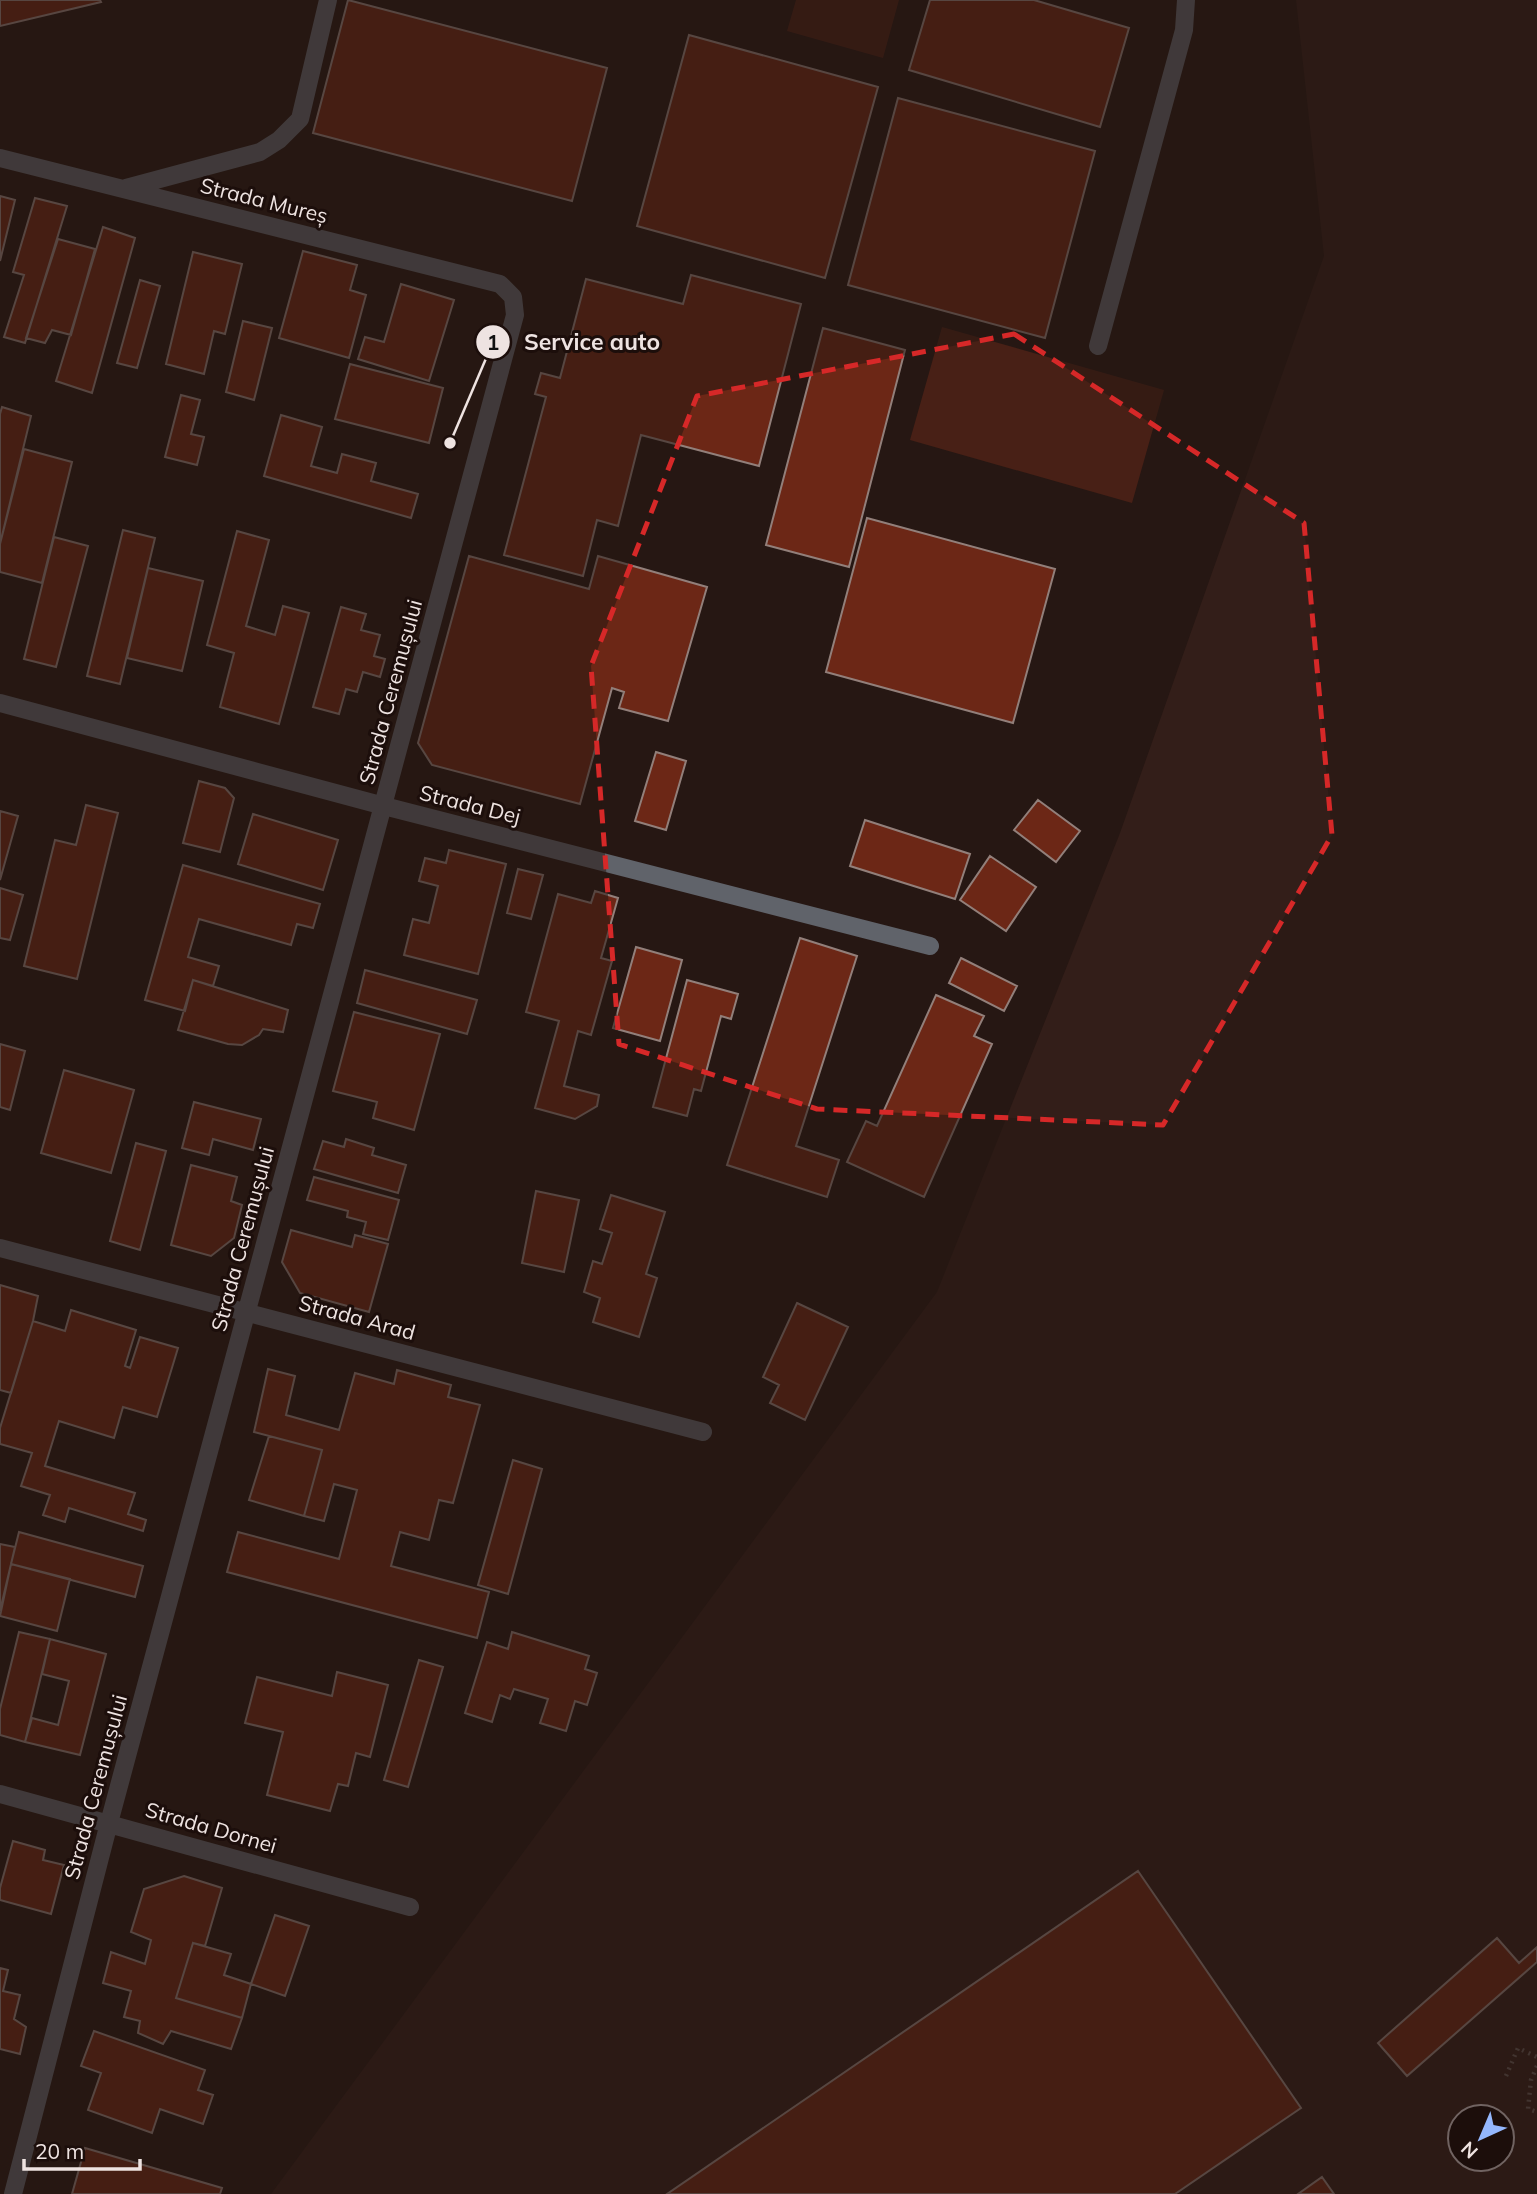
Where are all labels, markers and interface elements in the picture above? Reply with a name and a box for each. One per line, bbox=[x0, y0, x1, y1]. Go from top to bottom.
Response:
street label: Strada Mureș bbox=[197, 172, 331, 229]
callout: Service auto bbox=[475, 320, 675, 364]
text: Service auto bbox=[524, 327, 660, 356]
text: 1 bbox=[487, 329, 499, 355]
street label: Strada Ceremușului bbox=[353, 596, 428, 787]
street label: Strada Dej bbox=[417, 779, 524, 829]
street label: Strada Ceremușului bbox=[205, 1143, 280, 1334]
street label: Strada Arad bbox=[296, 1289, 418, 1345]
street label: Strada Ceremușului bbox=[58, 1691, 133, 1882]
street label: Strada Dornei bbox=[143, 1796, 280, 1858]
north arrow bbox=[1446, 2103, 1516, 2173]
scale bar bbox=[24, 2128, 140, 2172]
text: N bbox=[1456, 2137, 1483, 2164]
text: 20 m bbox=[35, 2138, 84, 2164]

